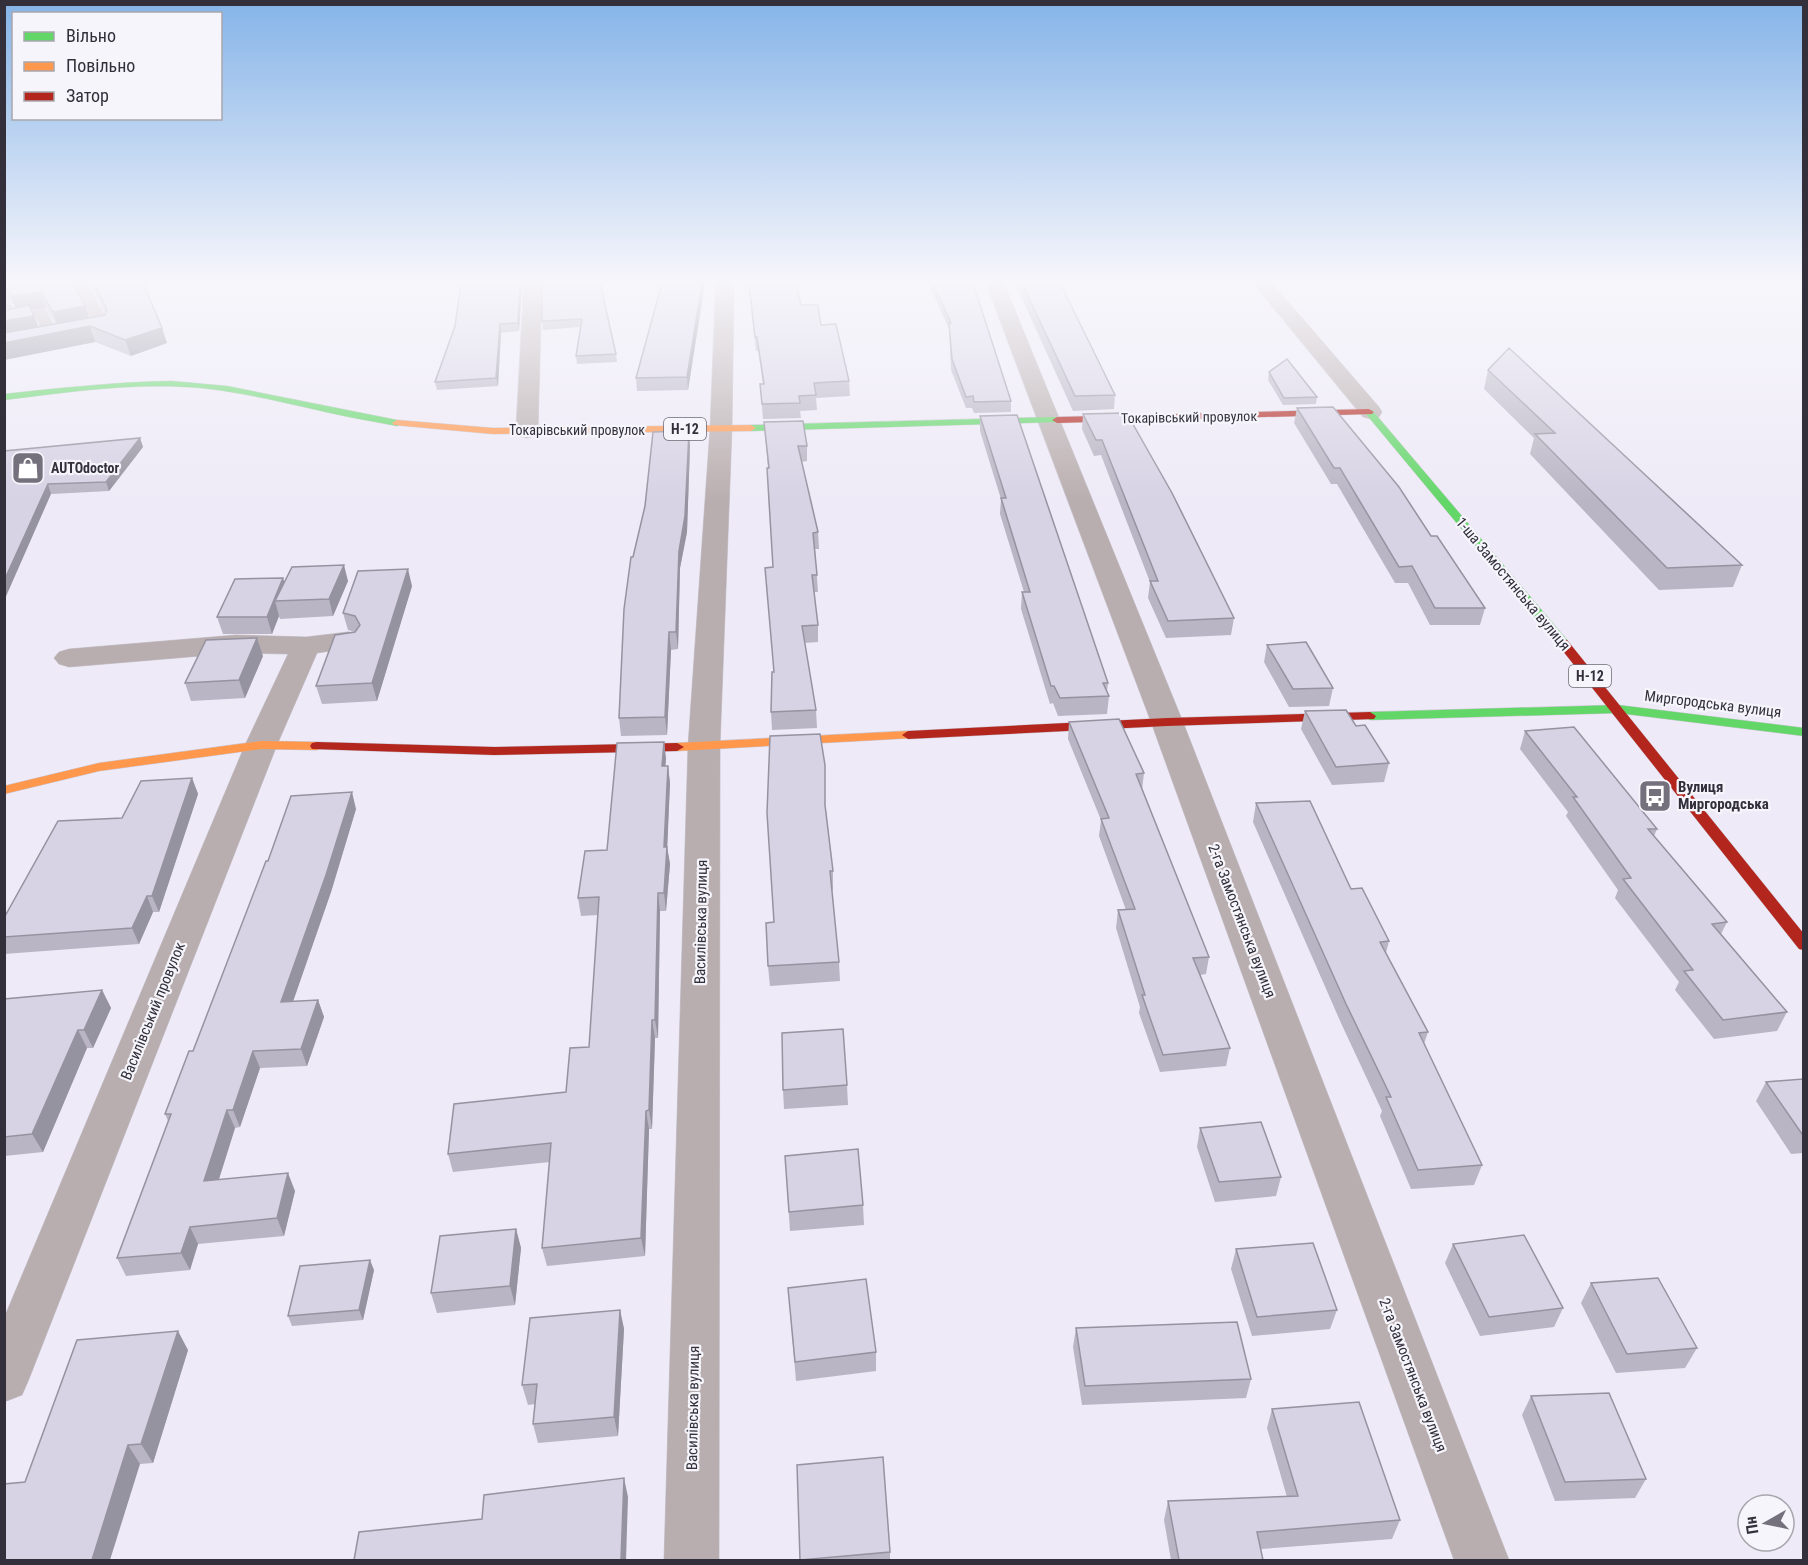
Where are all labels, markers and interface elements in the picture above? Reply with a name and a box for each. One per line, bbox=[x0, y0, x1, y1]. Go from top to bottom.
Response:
legend bbox=[12, 12, 222, 120]
text: Вільно bbox=[66, 25, 116, 46]
text: Повільно bbox=[66, 55, 135, 76]
text: Затор bbox=[66, 85, 109, 106]
street label: Токарівський провулок bbox=[1121, 408, 1257, 426]
road number: Н-12 bbox=[664, 418, 706, 440]
street label: Токарівський провулок bbox=[509, 422, 645, 438]
shop icon: AUTOdoctor bbox=[10, 450, 46, 486]
place label: AUTOdoctor bbox=[51, 460, 119, 476]
street label: 1-ша Замостянська вулиця bbox=[1452, 514, 1574, 654]
road number: Н-12 bbox=[1569, 665, 1611, 687]
street label: Миргородська вулиця bbox=[1644, 687, 1782, 721]
bus stop icon: Вулиця Миргородська bbox=[1637, 778, 1673, 814]
place label: Вулиця Миргородська bbox=[1678, 778, 1769, 813]
street label: 2-га Замостянська вулиця bbox=[1204, 841, 1280, 1001]
street label: Василівська вулиця bbox=[691, 860, 711, 984]
street label: Василівський провулок bbox=[117, 939, 189, 1083]
street label: 2-га Замостянська вулиця bbox=[1375, 1295, 1451, 1455]
street label: Василівська вулиця bbox=[683, 1346, 703, 1470]
north arrow bbox=[1736, 1493, 1796, 1553]
text: Пн bbox=[1741, 1515, 1762, 1536]

